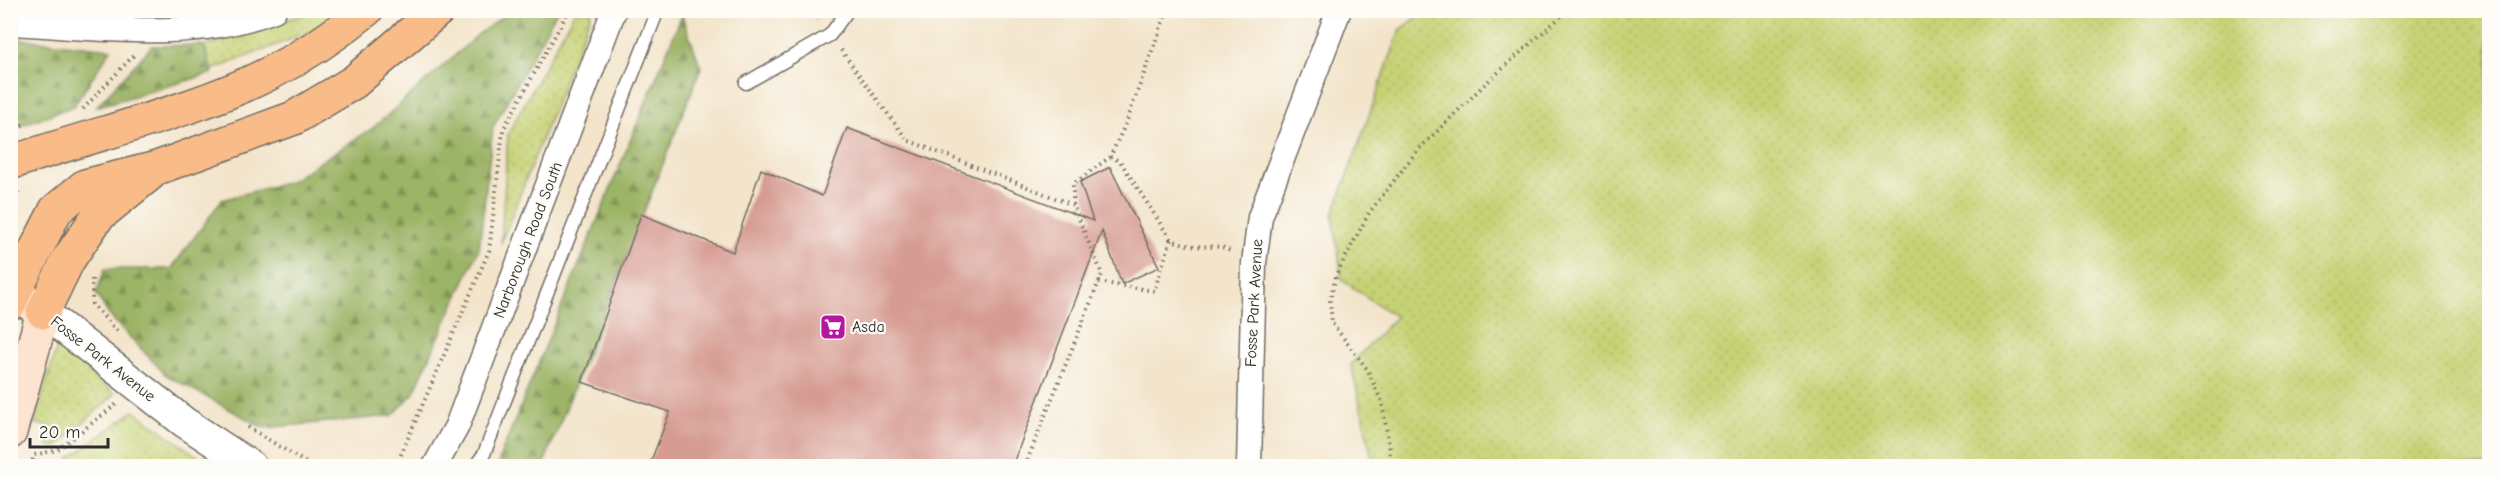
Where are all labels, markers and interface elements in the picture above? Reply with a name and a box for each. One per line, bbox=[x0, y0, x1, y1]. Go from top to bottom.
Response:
street label: Narborough Road South bbox=[490, 159, 566, 321]
street label: Fosse Park Avenue bbox=[1242, 239, 1266, 367]
supermarket icon: Asda bbox=[818, 312, 848, 342]
street label: Fosse Park Avenue bbox=[47, 313, 159, 405]
place label: Asda bbox=[852, 318, 885, 336]
scale bar bbox=[30, 411, 108, 449]
text: 20 m bbox=[39, 422, 80, 443]

